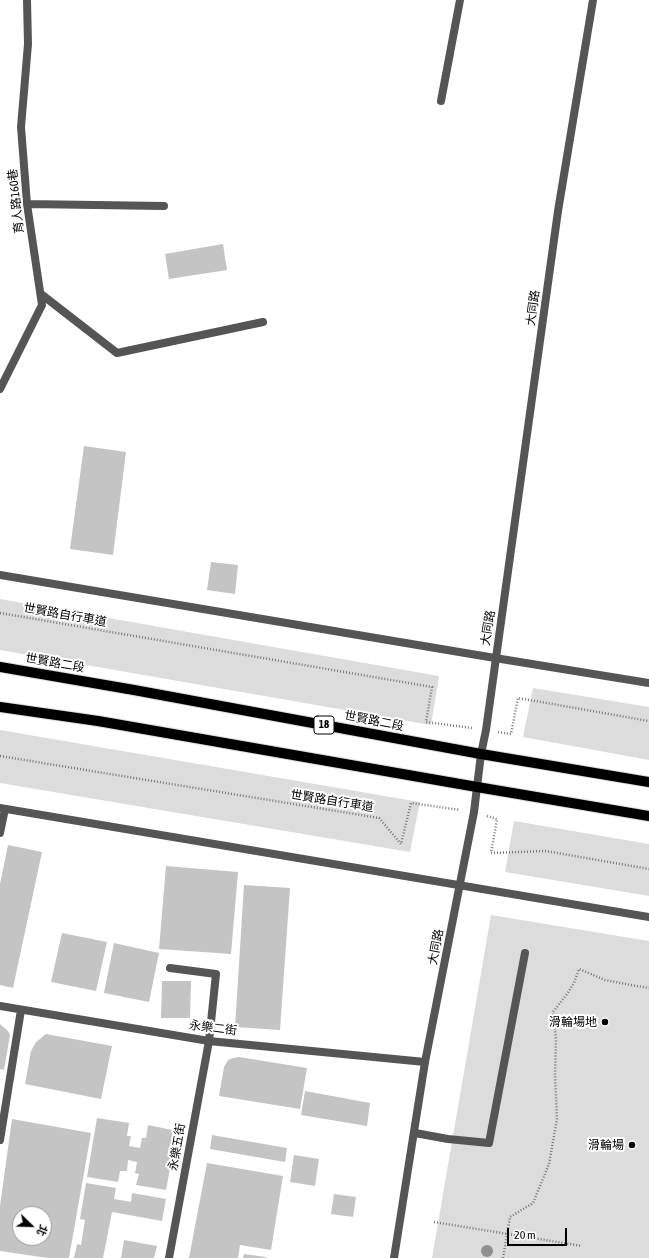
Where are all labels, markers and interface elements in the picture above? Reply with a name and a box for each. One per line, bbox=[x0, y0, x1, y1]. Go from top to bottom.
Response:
street label: 育人路160巷 bbox=[5, 168, 27, 234]
street label: 大同路 bbox=[523, 289, 543, 327]
street label: 世賢路自行車道 bbox=[22, 601, 108, 629]
street label: 大同路 bbox=[478, 609, 498, 647]
street label: 世賢路二段 bbox=[24, 651, 86, 675]
street label: 世賢路二段 bbox=[343, 708, 405, 734]
road number: 18 bbox=[314, 716, 334, 734]
street label: 世賢路自行車道 bbox=[289, 787, 375, 815]
street label: 大同路 bbox=[425, 928, 447, 966]
place label: 滑輪場地 bbox=[549, 1015, 597, 1029]
marker: 滑輪場地 bbox=[600, 1017, 610, 1027]
street label: 永樂二街 bbox=[188, 1018, 238, 1038]
street label: 永樂五街 bbox=[166, 1122, 188, 1172]
place label: 滑輪場 bbox=[588, 1138, 624, 1152]
marker: 滑輪場 bbox=[627, 1140, 637, 1150]
north arrow bbox=[12, 1206, 52, 1246]
scale bar bbox=[509, 1220, 569, 1246]
text: 北 bbox=[34, 1223, 50, 1238]
text: 20 m bbox=[514, 1228, 536, 1242]

